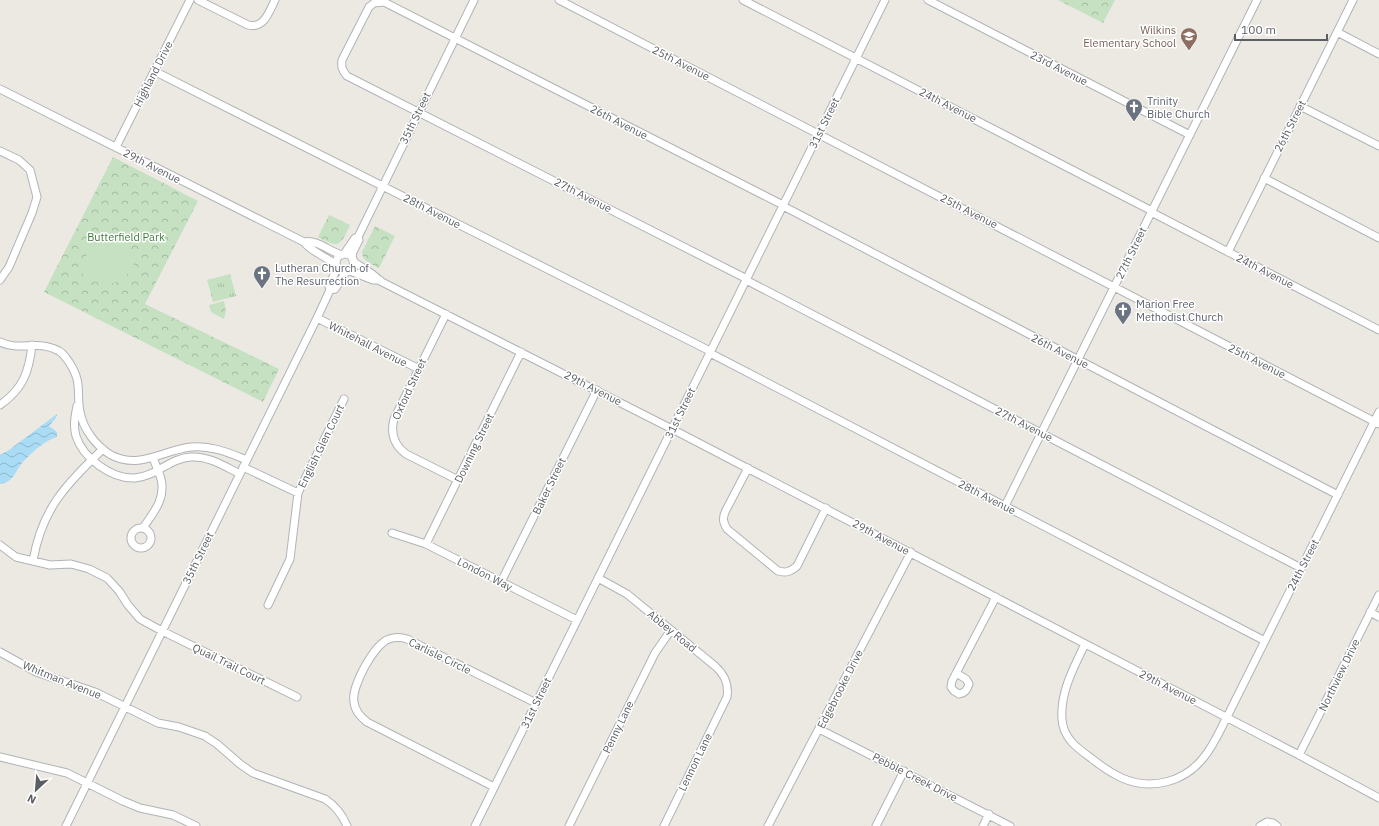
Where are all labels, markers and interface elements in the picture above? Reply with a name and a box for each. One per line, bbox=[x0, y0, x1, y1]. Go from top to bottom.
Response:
scale bar bbox=[1235, 16, 1327, 42]
text: 100 m bbox=[1241, 22, 1276, 37]
place label: Wilkins Elementary School bbox=[1083, 23, 1176, 50]
school or university icon: Wilkins Elementary School bbox=[1179, 26, 1199, 51]
street label: Highland Drive bbox=[130, 39, 176, 109]
street label: 25th Avenue bbox=[650, 43, 712, 83]
street label: 23rd Avenue bbox=[1028, 47, 1090, 89]
street label: 24th Avenue bbox=[917, 85, 979, 125]
street label: 35th Street bbox=[396, 90, 434, 146]
place label: Trinity Bible Church bbox=[1147, 94, 1210, 121]
street label: 31st Street bbox=[806, 95, 842, 151]
church icon: Trinity Bible Church bbox=[1124, 97, 1144, 122]
street label: 26th Street bbox=[1271, 98, 1309, 154]
street label: 26th Avenue bbox=[588, 102, 650, 142]
street label: 29th Avenue bbox=[121, 146, 183, 186]
street label: 27th Avenue bbox=[552, 175, 614, 215]
street label: 28th Avenue bbox=[401, 191, 463, 231]
street label: 25th Avenue bbox=[938, 191, 1000, 231]
street label: 27th Street bbox=[1112, 225, 1150, 281]
park label: Butterfield Park bbox=[87, 230, 165, 244]
street label: 24th Avenue bbox=[1234, 251, 1296, 291]
place label: Lutheran Church of The Resurrection bbox=[275, 261, 369, 288]
church icon: Lutheran Church of The Resurrection bbox=[252, 264, 272, 289]
place label: Marion Free Methodist Church bbox=[1136, 297, 1223, 324]
church icon: Marion Free Methodist Church bbox=[1113, 300, 1133, 325]
street label: Whitehall Avenue bbox=[326, 318, 410, 370]
street label: 26th Avenue bbox=[1029, 331, 1091, 371]
street label: 25th Avenue bbox=[1226, 341, 1288, 381]
street label: Oxford Street bbox=[389, 356, 429, 422]
street label: 29th Avenue bbox=[562, 368, 624, 408]
street label: 31st Street bbox=[662, 385, 698, 441]
street label: English Glen Court bbox=[295, 402, 347, 490]
street label: 27th Avenue bbox=[993, 404, 1055, 444]
street label: Downing Street bbox=[451, 411, 497, 485]
street label: Baker Street bbox=[529, 455, 569, 517]
street label: 28th Avenue bbox=[956, 477, 1018, 517]
street label: 29th Avenue bbox=[850, 516, 912, 558]
street label: 35th Street bbox=[179, 530, 217, 586]
street label: 24th Street bbox=[1284, 537, 1322, 593]
street label: London Way bbox=[455, 554, 515, 594]
street label: Abbey Road bbox=[645, 607, 699, 655]
street label: Carlisle Circle bbox=[407, 635, 473, 677]
street label: Northview Drive bbox=[1315, 637, 1363, 713]
street label: Quail Trail Court bbox=[190, 640, 268, 688]
street label: Edgebrooke Drive bbox=[814, 647, 866, 731]
street label: Whitman Avenue bbox=[21, 658, 103, 702]
street label: 29th Avenue bbox=[1137, 667, 1199, 707]
street label: 31st Street bbox=[518, 675, 554, 731]
street label: Penny Lane bbox=[599, 698, 637, 756]
street label: Lennon Lane bbox=[675, 731, 715, 793]
street label: Pebble Creek Drive bbox=[870, 749, 960, 805]
north arrow bbox=[16, 770, 56, 810]
text: N bbox=[25, 791, 38, 807]

